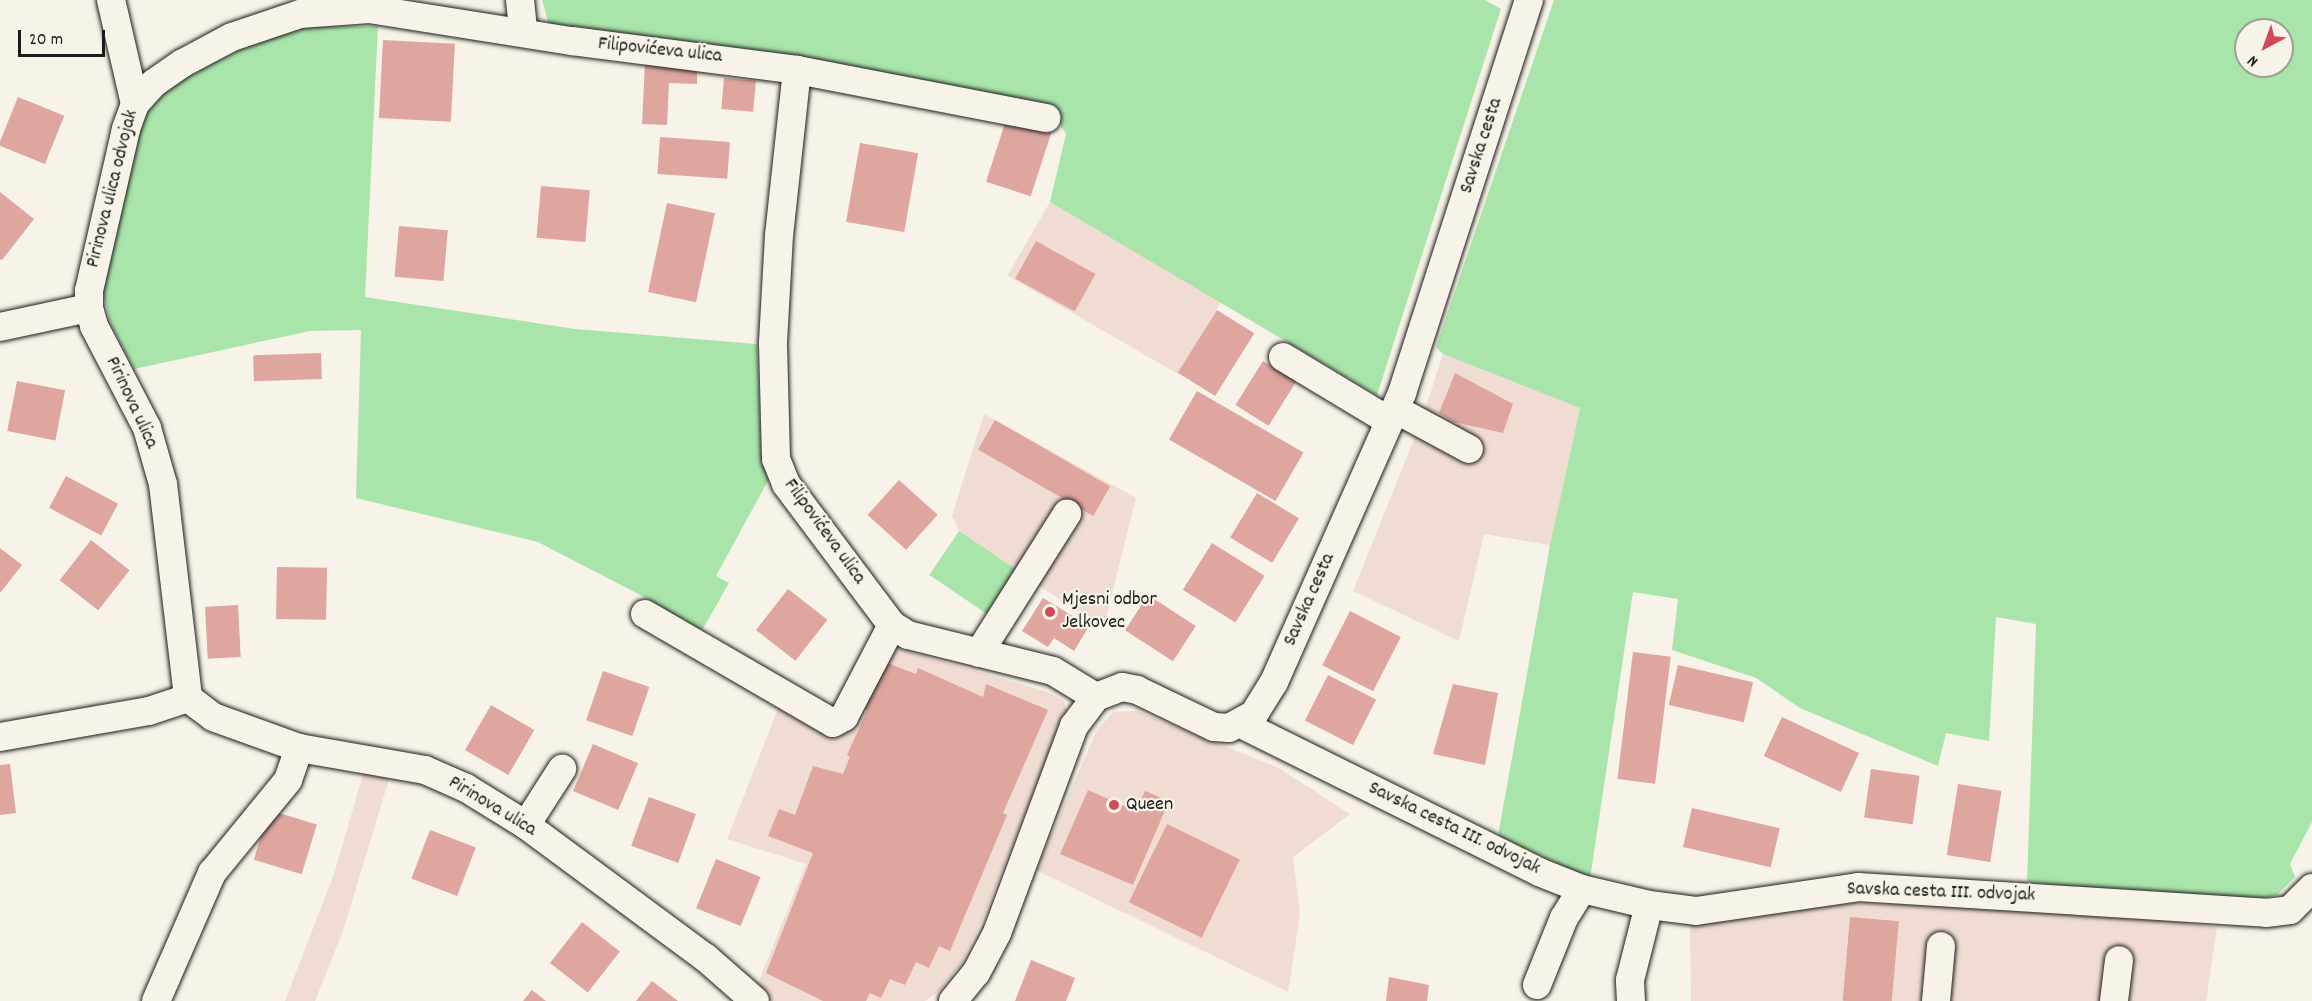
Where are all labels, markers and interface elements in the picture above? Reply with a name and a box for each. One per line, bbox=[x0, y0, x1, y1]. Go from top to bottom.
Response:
scale bar bbox=[21, 18, 108, 56]
north arrow bbox=[2234, 18, 2294, 78]
text: 20 m bbox=[29, 28, 63, 53]
street label: Filipovićeva ulica bbox=[597, 33, 723, 69]
text: N bbox=[2243, 49, 2264, 72]
street label: Savska cesta bbox=[1455, 95, 1509, 197]
street label: Pirinova ulica odvojak bbox=[82, 108, 144, 270]
street label: Pirinova ulica bbox=[99, 353, 163, 453]
street label: Filipovićeva ulica bbox=[778, 474, 870, 590]
street label: Savska cesta bbox=[1279, 550, 1341, 650]
place label: Mjesni odbor Jelkovec bbox=[1062, 588, 1157, 635]
marker: Mjesni odbor Jelkovec bbox=[1043, 605, 1057, 619]
street label: Pirinova ulica bbox=[444, 771, 540, 843]
street label: Savska cesta III. odvojak bbox=[1364, 777, 1544, 881]
place label: Queen bbox=[1126, 793, 1173, 817]
marker: Queen bbox=[1107, 798, 1121, 812]
street label: Savska cesta III. odvojak bbox=[1846, 878, 2036, 908]

